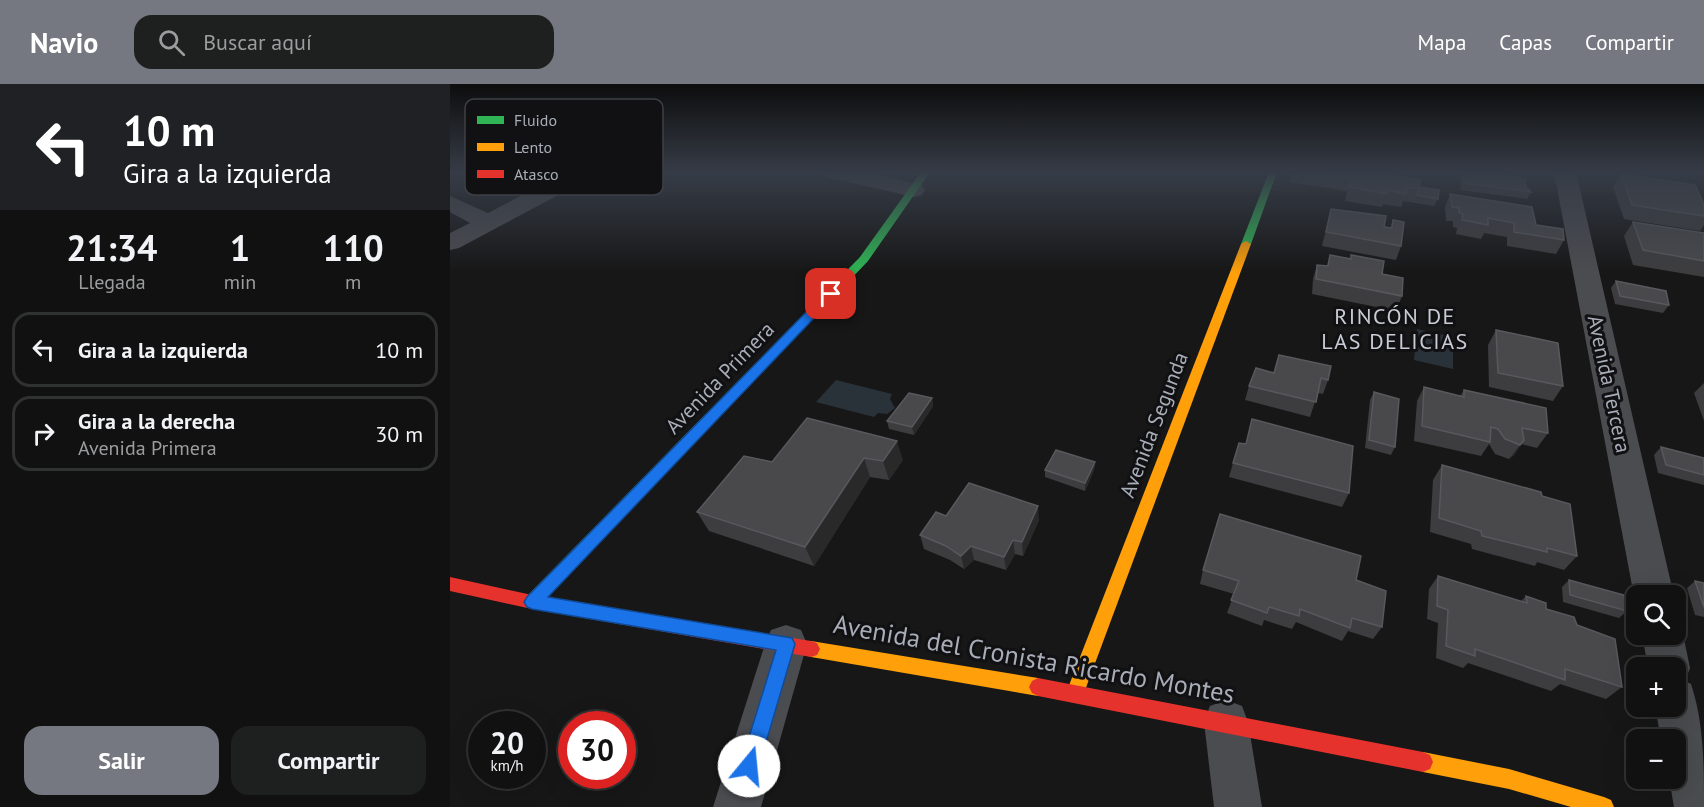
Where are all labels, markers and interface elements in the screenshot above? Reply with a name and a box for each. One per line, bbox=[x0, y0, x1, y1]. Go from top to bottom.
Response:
search box bbox=[134, 15, 554, 69]
text: Navio bbox=[30, 24, 98, 61]
icon: search bbox=[155, 26, 188, 59]
text: Buscar aquí bbox=[203, 28, 312, 56]
text: Mapa bbox=[1418, 29, 1466, 56]
text: Capas bbox=[1499, 29, 1552, 56]
text: Compartir bbox=[1585, 29, 1674, 56]
legend bbox=[465, 99, 663, 195]
text: 10 m bbox=[123, 103, 215, 158]
icon: left bbox=[24, 108, 102, 186]
text: Fluido bbox=[514, 110, 557, 130]
text: Lento bbox=[514, 137, 552, 157]
text: Gira a la izquierda bbox=[123, 156, 332, 190]
text: Atasco bbox=[514, 164, 559, 184]
text: 21:34 bbox=[66, 224, 158, 271]
text: 1 bbox=[230, 224, 250, 271]
text: 110 bbox=[323, 224, 384, 271]
pin bbox=[805, 268, 856, 319]
text: Llegada bbox=[78, 269, 146, 295]
text: min bbox=[224, 269, 256, 295]
text: m bbox=[345, 269, 361, 295]
icon: arrive bbox=[814, 277, 847, 310]
district label: RINCÓN DE LAS DELICIAS bbox=[1321, 302, 1469, 355]
street label: Avenida Tercera bbox=[1582, 313, 1637, 455]
street label: Avenida Primera bbox=[659, 316, 780, 439]
icon: left bbox=[27, 333, 60, 366]
text: Gira a la izquierda bbox=[78, 336, 248, 364]
text: 10 m bbox=[375, 336, 423, 364]
street label: Avenida Segunda bbox=[1113, 348, 1194, 502]
text: Gira a la derecha bbox=[78, 407, 235, 435]
icon: right bbox=[27, 417, 60, 450]
text: 30 m bbox=[375, 420, 423, 448]
text: Avenida Primera bbox=[78, 435, 217, 461]
map controls bbox=[1626, 585, 1686, 789]
button: search bbox=[1626, 585, 1686, 645]
street label: Avenida del Cronista Ricardo Montes bbox=[831, 607, 1237, 710]
button: + bbox=[1626, 657, 1686, 717]
speed limit sign: 30 bbox=[558, 711, 636, 789]
text: 20 bbox=[490, 723, 524, 762]
button: Salir bbox=[24, 726, 219, 795]
button: Compartir bbox=[231, 726, 426, 795]
button: − bbox=[1626, 729, 1686, 789]
position arrow bbox=[717, 734, 781, 798]
text: km/h bbox=[491, 756, 523, 775]

